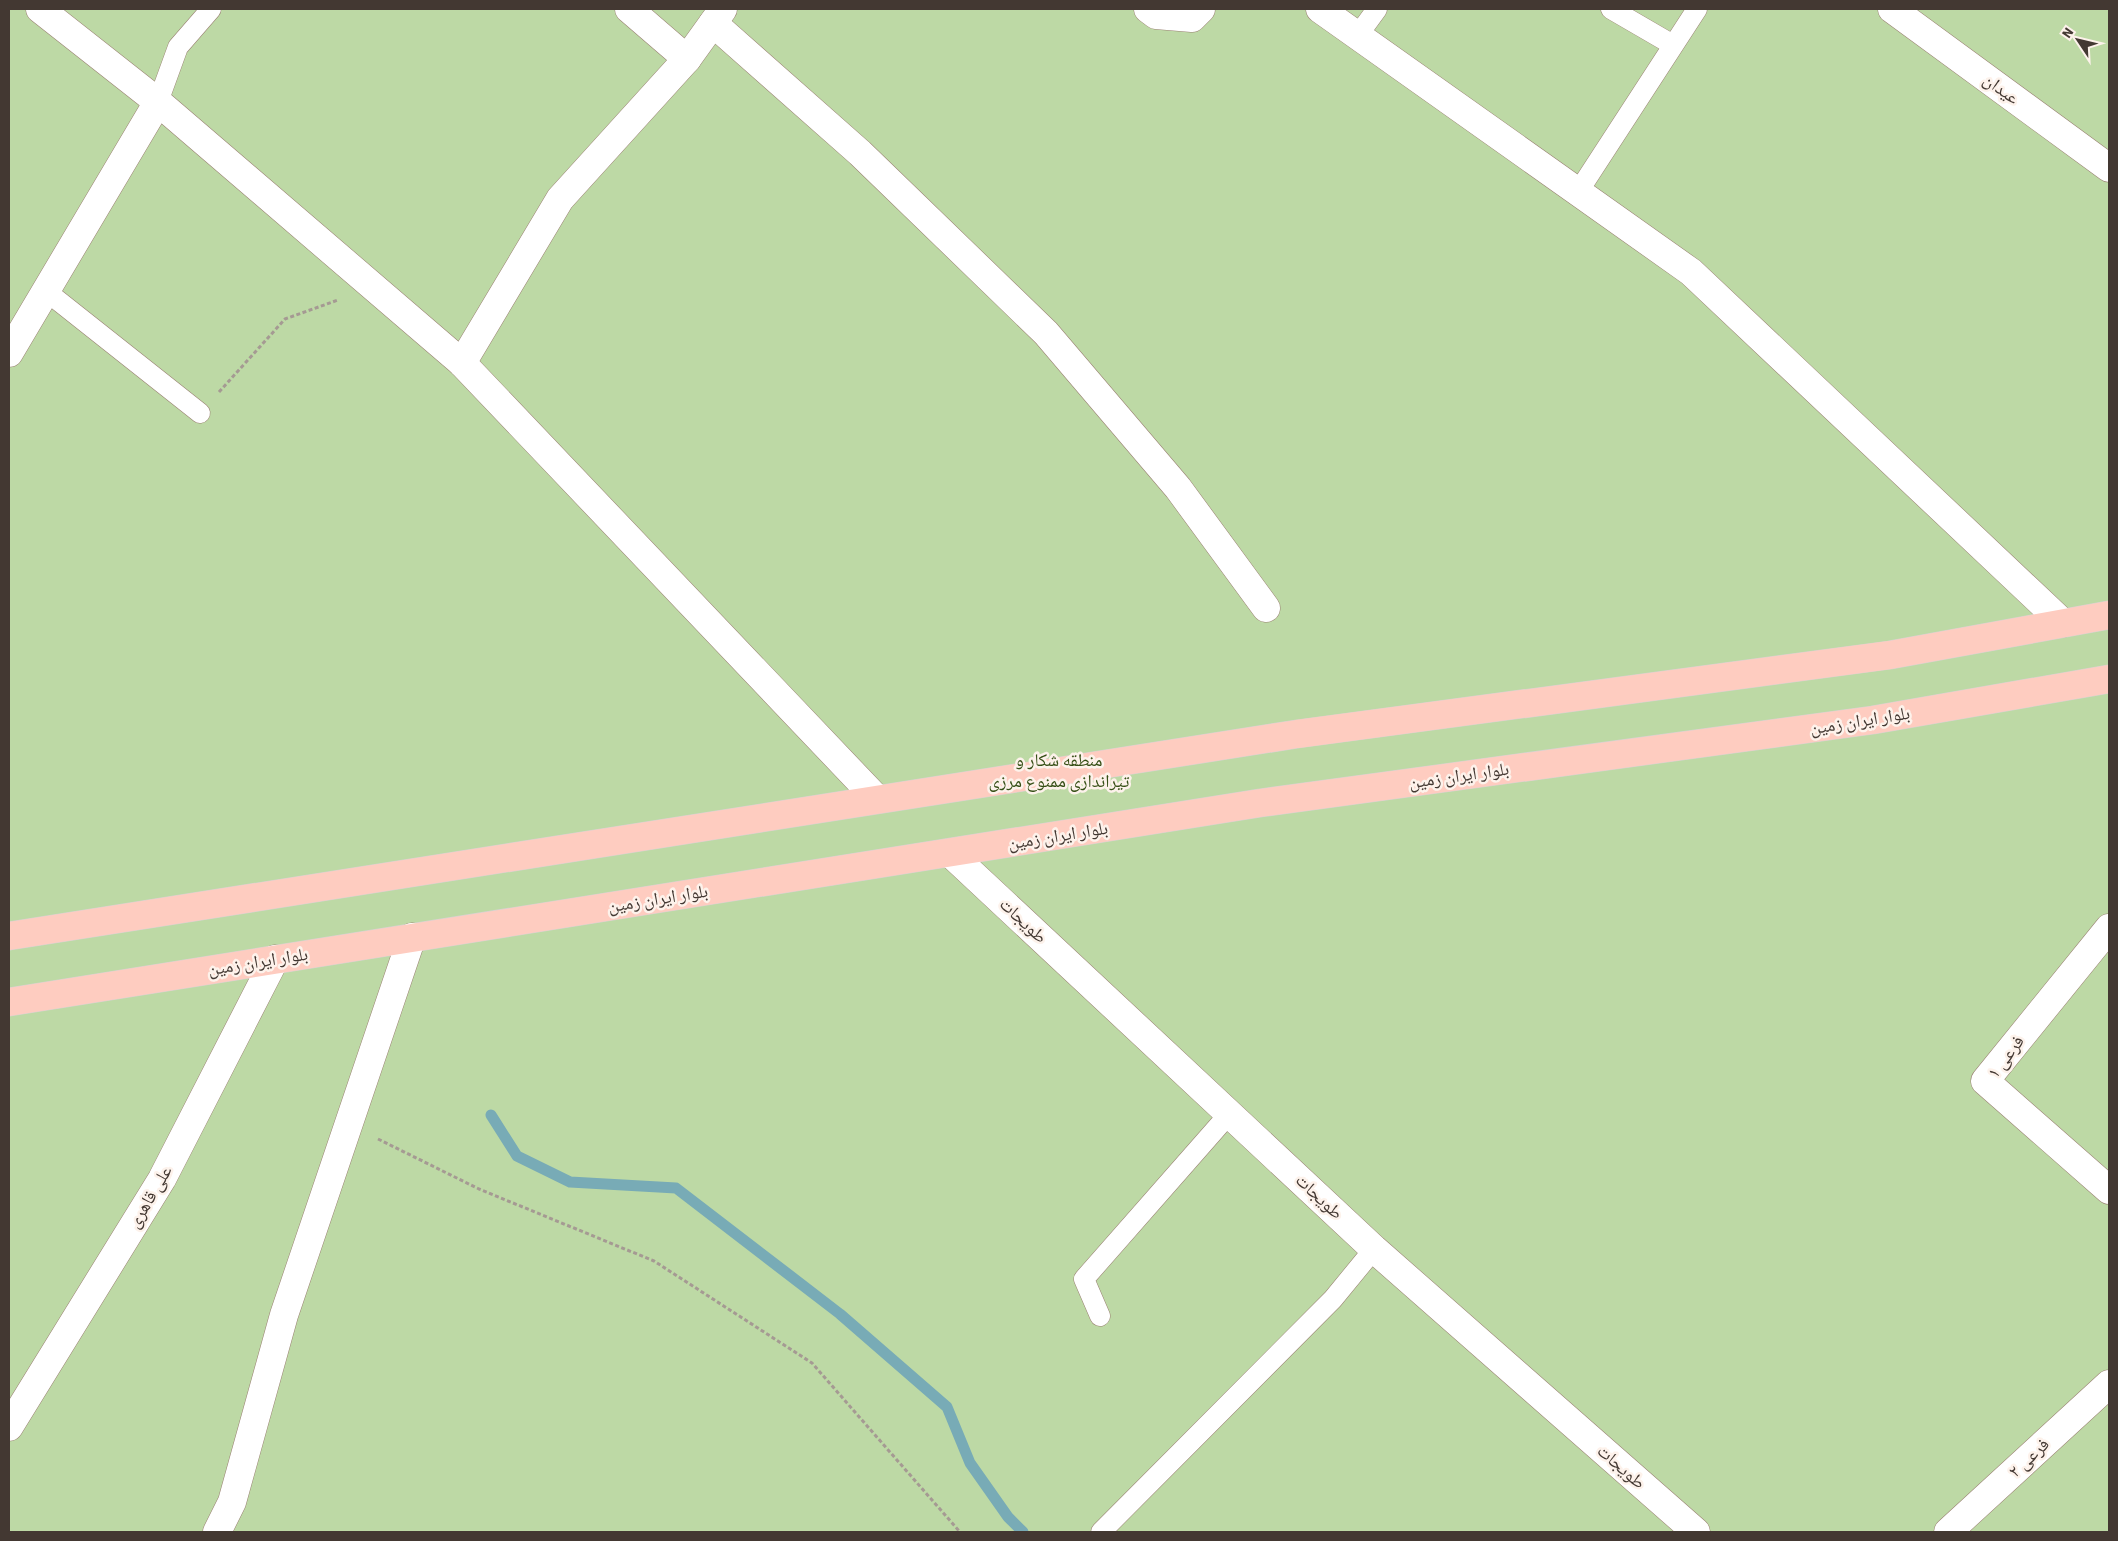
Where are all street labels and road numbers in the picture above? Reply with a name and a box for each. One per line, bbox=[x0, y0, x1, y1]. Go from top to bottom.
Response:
street label: عیدان bbox=[1978, 67, 2024, 111]
street label: بلوار ایران زمین bbox=[1808, 701, 1912, 741]
street label: بلوار ایران زمین bbox=[1407, 757, 1511, 795]
street label: بلوار ایران زمین bbox=[1006, 816, 1110, 856]
street label: بلوار ایران زمین bbox=[606, 879, 710, 919]
street label: طویجات bbox=[994, 892, 1052, 950]
street label: بلوار ایران زمین bbox=[206, 942, 310, 982]
street label: فرعی ۱ bbox=[1982, 1030, 2030, 1084]
street label: علی قاهری bbox=[121, 1161, 179, 1233]
street label: طویجات bbox=[1290, 1168, 1348, 1226]
street label: فرعی ۲ bbox=[2003, 1432, 2055, 1484]
street label: طویجات bbox=[1591, 1439, 1651, 1495]

